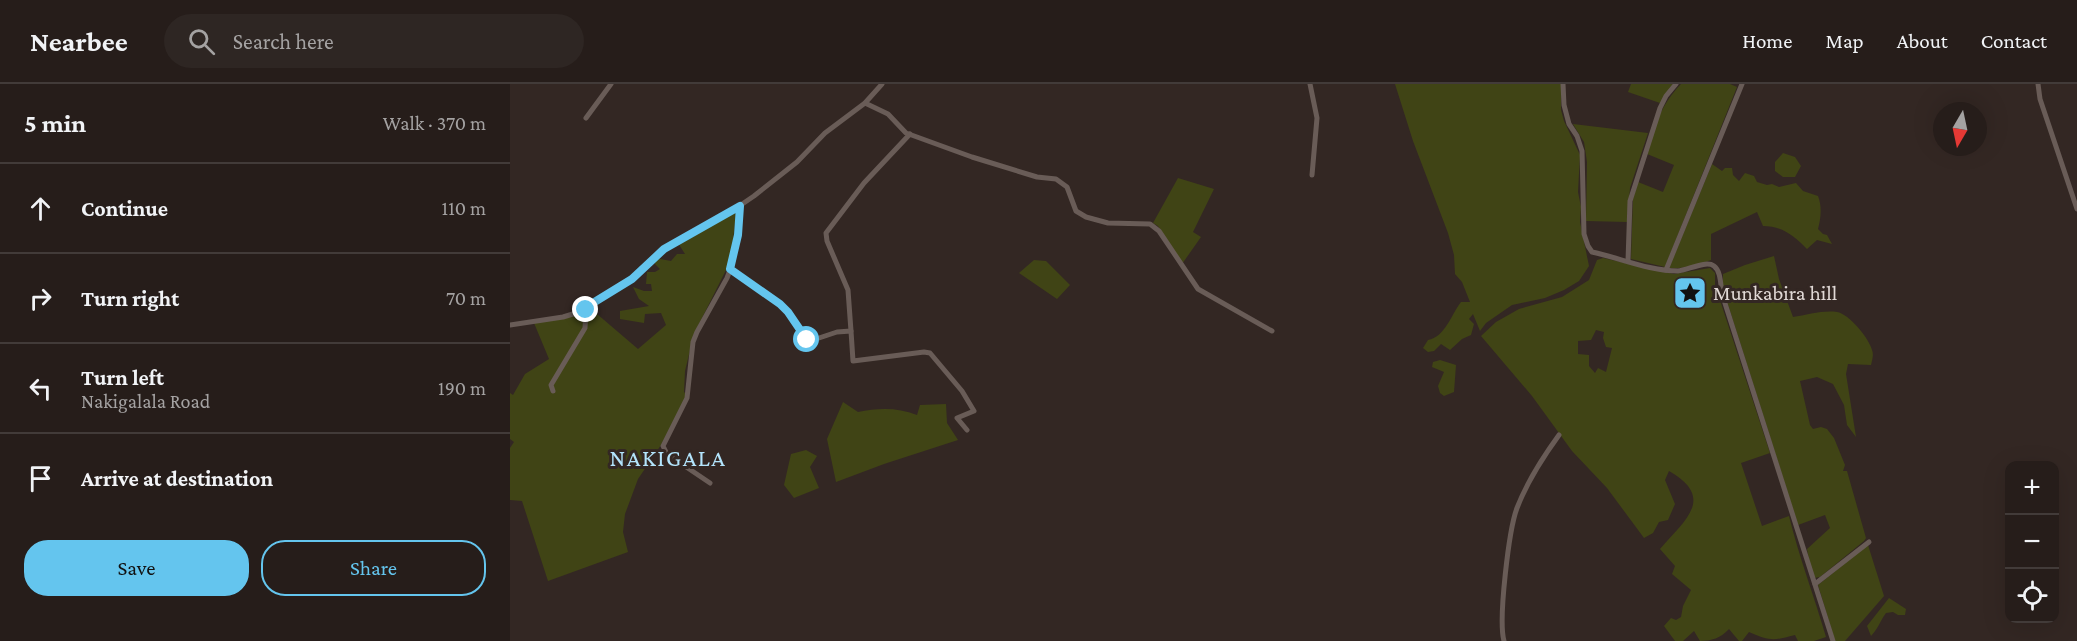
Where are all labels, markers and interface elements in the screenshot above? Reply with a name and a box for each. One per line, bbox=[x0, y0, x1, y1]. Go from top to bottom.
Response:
search box bbox=[164, 14, 584, 68]
icon: search bbox=[185, 25, 218, 58]
text: Nearbee bbox=[30, 26, 128, 57]
text: Search here bbox=[233, 29, 334, 54]
text: Home bbox=[1742, 29, 1792, 53]
text: Map bbox=[1825, 29, 1864, 53]
text: About bbox=[1897, 29, 1948, 53]
text: Contact bbox=[1981, 29, 2047, 53]
north arrow bbox=[1933, 102, 1987, 156]
text: 5 min bbox=[24, 109, 86, 138]
text: Walk · 370 m bbox=[383, 112, 486, 134]
icon: ahead bbox=[24, 192, 57, 225]
text: Continue bbox=[81, 196, 168, 221]
text: 110 m bbox=[442, 197, 486, 219]
place icon: Munkabira hill bbox=[1672, 275, 1708, 311]
place label: Munkabira hill bbox=[1713, 281, 1837, 305]
icon: right bbox=[24, 282, 57, 315]
text: Turn right bbox=[81, 286, 179, 311]
text: 70 m bbox=[446, 287, 486, 309]
route end bbox=[572, 296, 598, 322]
route start bbox=[793, 326, 819, 352]
text: Turn left bbox=[81, 365, 164, 390]
icon: left bbox=[24, 372, 57, 405]
text: 190 m bbox=[438, 377, 486, 399]
text: Nakigalala Road bbox=[81, 390, 210, 412]
district label: NAKIGALA bbox=[610, 444, 726, 471]
map controls bbox=[2005, 461, 2059, 623]
button: + bbox=[2005, 461, 2059, 515]
icon: arrive bbox=[24, 462, 57, 495]
text: Arrive at destination bbox=[81, 466, 273, 491]
button: − bbox=[2005, 515, 2059, 569]
button: Save bbox=[24, 540, 249, 596]
button: Share bbox=[261, 540, 486, 596]
button: locate bbox=[2005, 569, 2059, 623]

